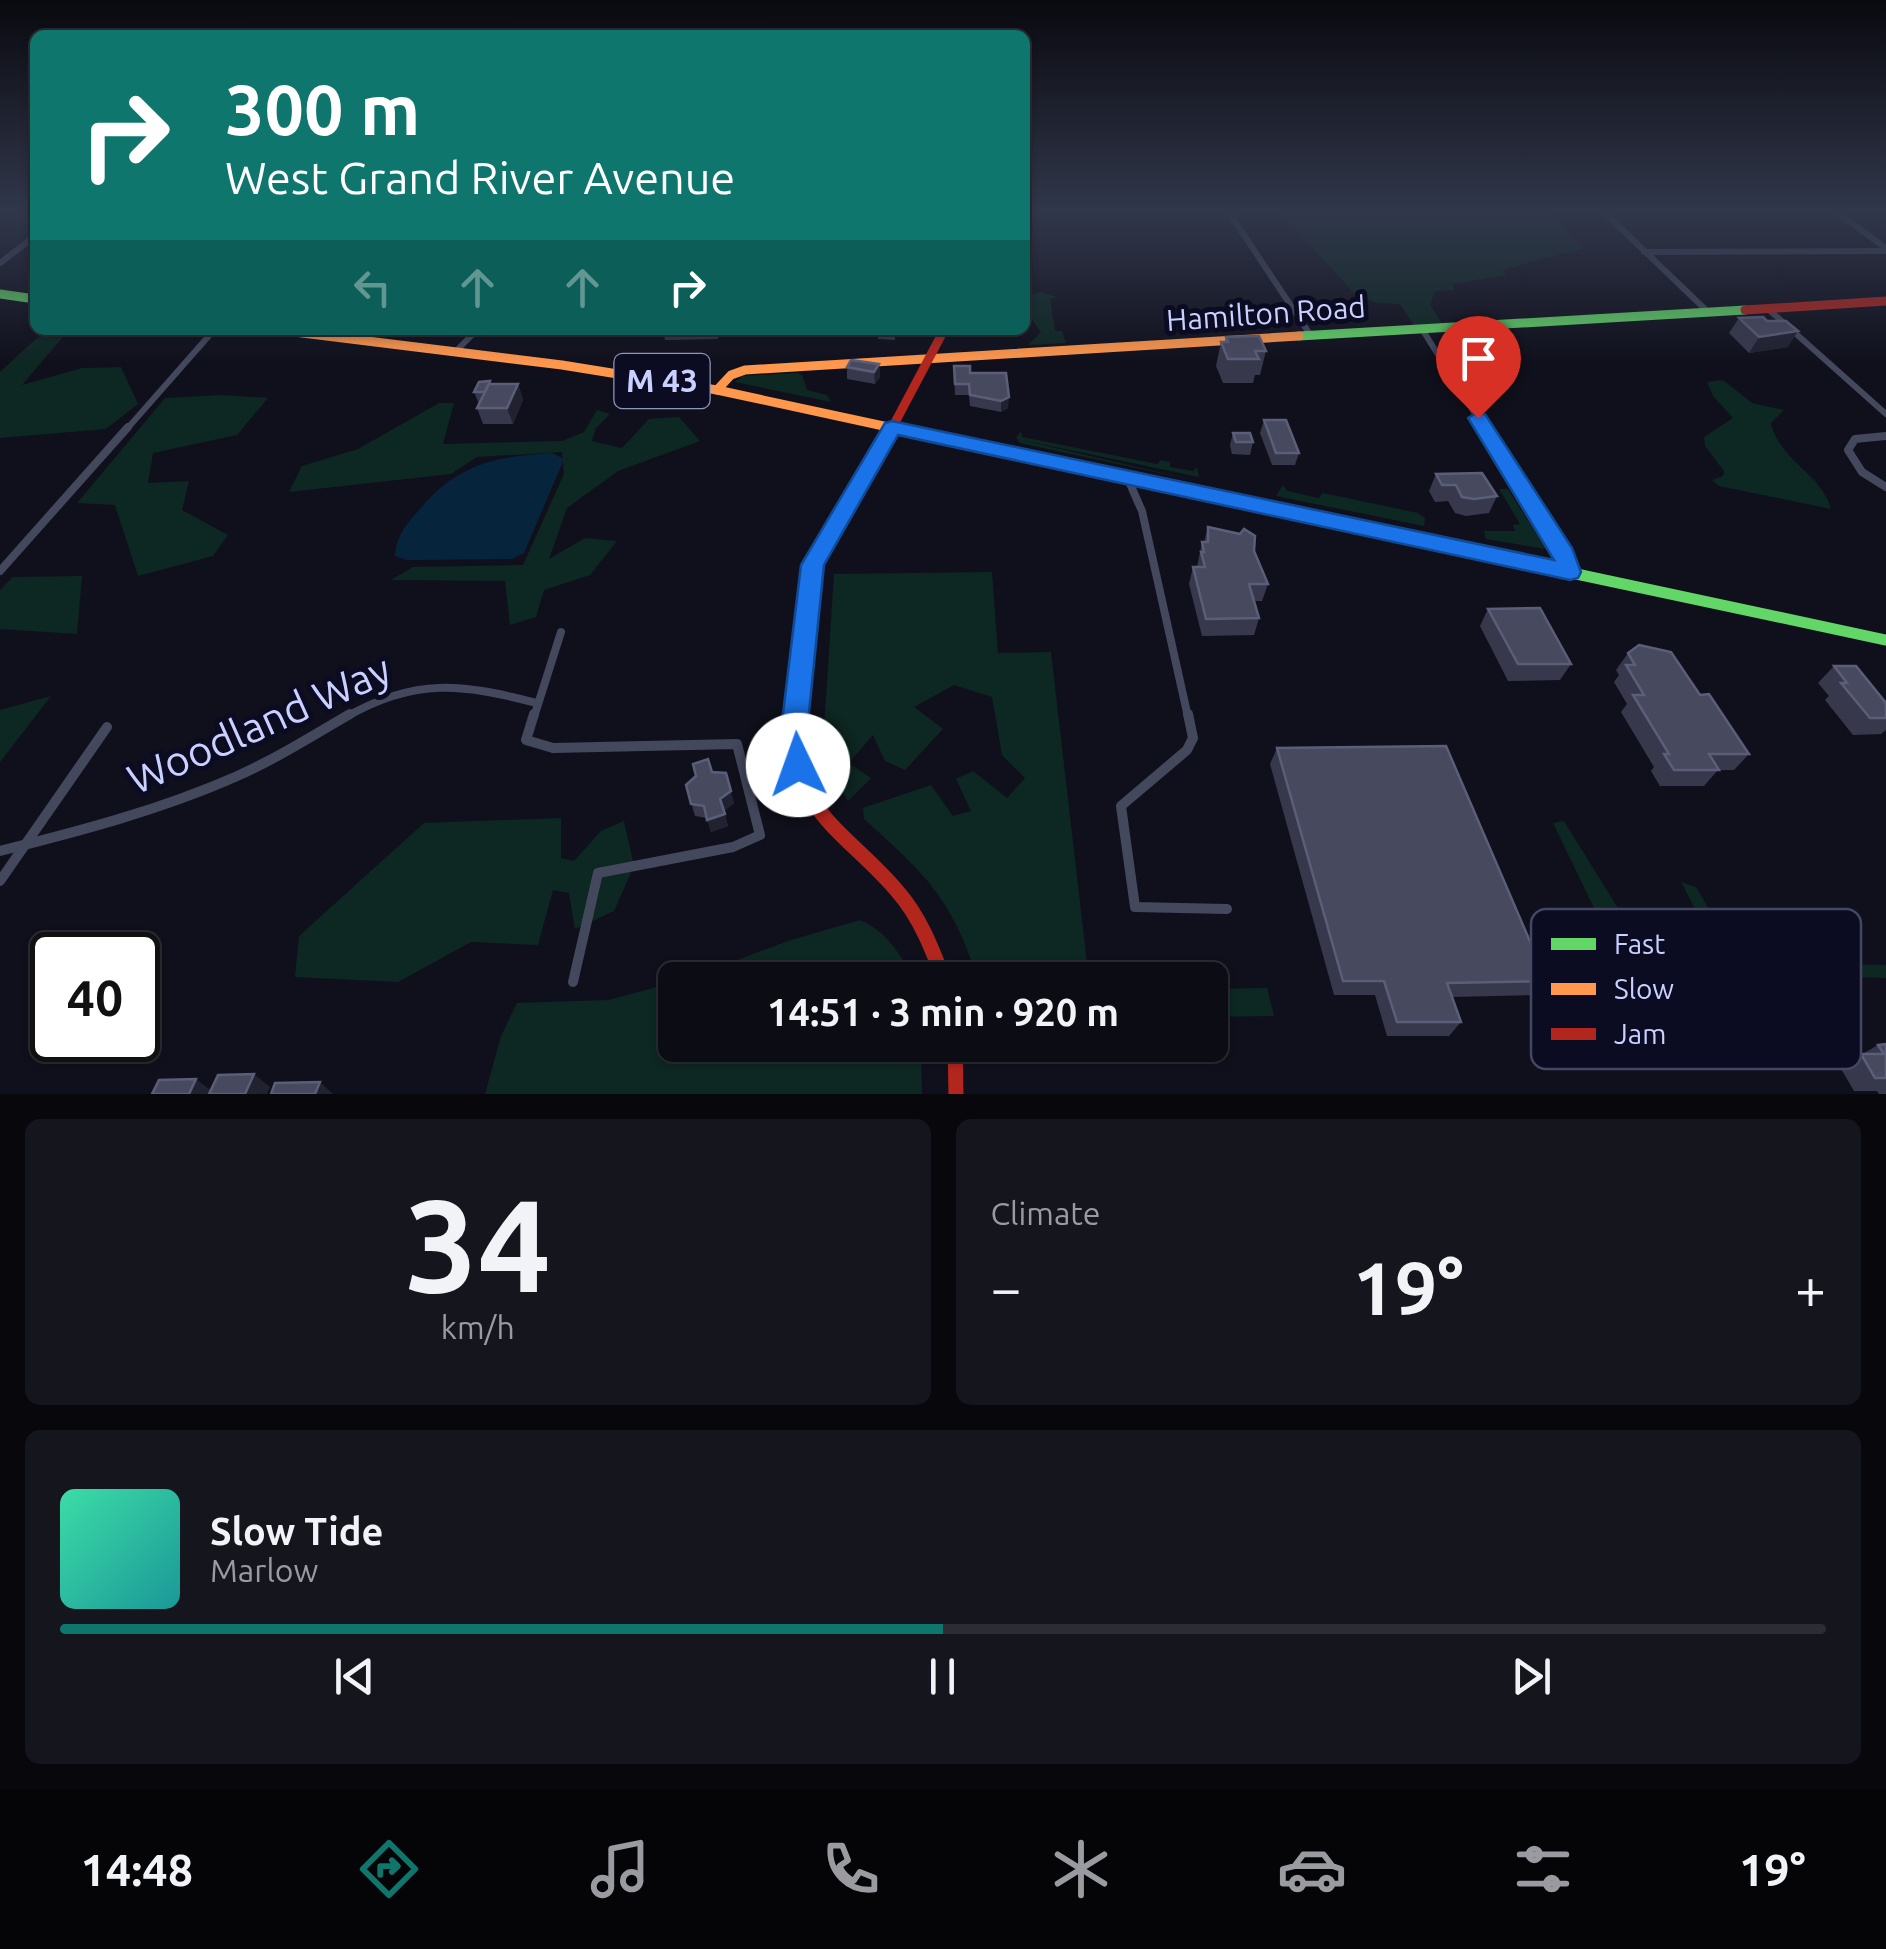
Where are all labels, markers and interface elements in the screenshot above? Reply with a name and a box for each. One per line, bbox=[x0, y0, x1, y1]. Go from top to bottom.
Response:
icon: right bbox=[60, 70, 190, 200]
text: 300 m bbox=[225, 70, 420, 148]
text: West Grand River Avenue bbox=[225, 152, 735, 203]
icon: left bbox=[345, 260, 400, 315]
icon: ahead bbox=[450, 260, 505, 315]
icon: ahead bbox=[555, 260, 610, 315]
icon: right bbox=[660, 260, 715, 315]
street label: Hamilton Road bbox=[1165, 289, 1367, 337]
pin bbox=[1436, 316, 1521, 419]
icon: arrive bbox=[1451, 331, 1506, 386]
road number: M 43 bbox=[614, 354, 710, 408]
street label: Woodland Way bbox=[120, 645, 397, 802]
position arrow bbox=[746, 713, 850, 817]
legend bbox=[1531, 909, 1861, 1069]
text: Fast bbox=[1614, 928, 1665, 959]
speed limit sign: 40 bbox=[30, 932, 160, 1062]
text: Slow bbox=[1614, 973, 1674, 1004]
text: 14:51 · 3 min · 920 m bbox=[767, 991, 1119, 1033]
text: Jam bbox=[1614, 1018, 1666, 1049]
text: 34 bbox=[404, 1171, 551, 1317]
text: Climate bbox=[991, 1195, 1101, 1231]
text: 19° bbox=[1353, 1245, 1464, 1329]
text: − bbox=[991, 1257, 1022, 1318]
text: + bbox=[1795, 1257, 1826, 1318]
text: km/h bbox=[441, 1309, 515, 1345]
text: Slow Tide bbox=[210, 1510, 383, 1552]
text: Marlow bbox=[210, 1552, 318, 1588]
icon: previous bbox=[327, 1649, 382, 1704]
icon: pause bbox=[915, 1649, 970, 1704]
icon: next bbox=[1504, 1649, 1559, 1704]
icon: directions bbox=[354, 1834, 424, 1904]
icon: music bbox=[585, 1834, 655, 1904]
icon: phone bbox=[816, 1834, 886, 1904]
icon: climate bbox=[1046, 1834, 1116, 1904]
icon: car bbox=[1277, 1834, 1347, 1904]
icon: filters bbox=[1508, 1834, 1578, 1904]
text: 14:48 bbox=[80, 1844, 193, 1895]
text: 19° bbox=[1739, 1844, 1806, 1895]

